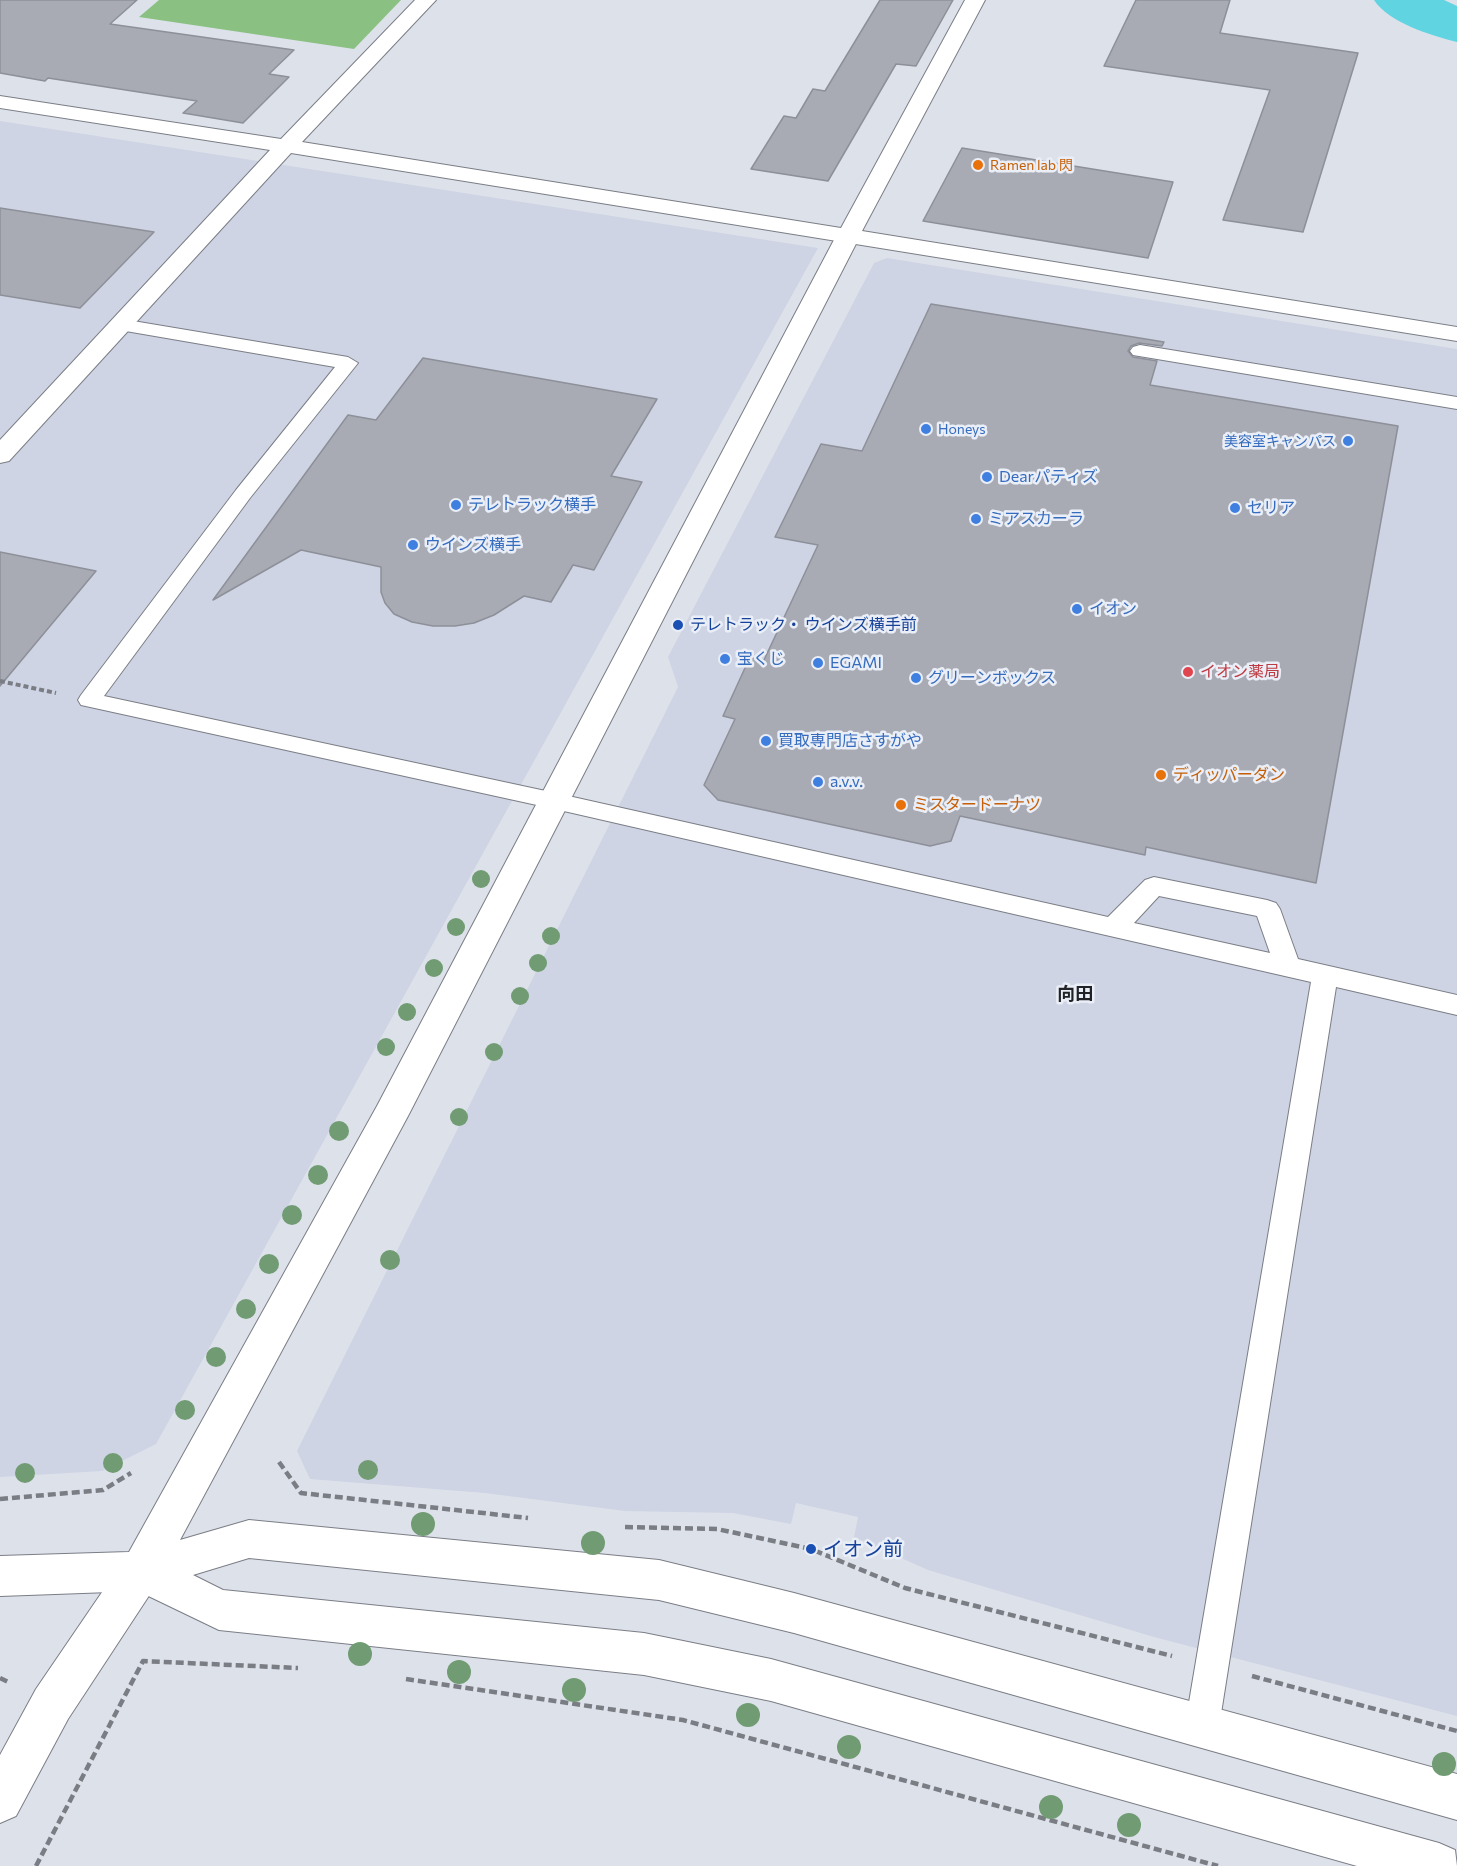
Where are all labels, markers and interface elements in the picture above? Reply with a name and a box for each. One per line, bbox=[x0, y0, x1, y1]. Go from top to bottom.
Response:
place label: Ramen lab 閃 bbox=[990, 157, 1073, 173]
marker: Ramen lab 閃 bbox=[971, 158, 985, 172]
place label: Honeys bbox=[938, 421, 986, 437]
marker: Honeys bbox=[919, 422, 933, 436]
place label: 美容室キャンパス bbox=[1224, 433, 1336, 449]
marker: 美容室キャンパス bbox=[1341, 434, 1355, 448]
place label: Dearパティズ bbox=[999, 467, 1098, 487]
marker: Dearパティズ bbox=[980, 470, 994, 484]
place label: テレトラック横手 bbox=[468, 495, 596, 515]
marker: テレトラック横手 bbox=[449, 498, 463, 512]
place label: セリア bbox=[1247, 498, 1295, 518]
marker: セリア bbox=[1228, 501, 1242, 515]
place label: ミアスカーラ bbox=[988, 509, 1084, 529]
marker: ミアスカーラ bbox=[969, 512, 983, 526]
place label: ウインズ横手 bbox=[425, 535, 521, 555]
marker: ウインズ横手 bbox=[406, 538, 420, 552]
place label: イオン bbox=[1089, 599, 1137, 619]
marker: イオン bbox=[1070, 602, 1084, 616]
place label: テレトラック・ ウインズ横手前 bbox=[690, 615, 917, 635]
marker: テレトラック・ ウインズ横手前 bbox=[671, 618, 685, 632]
place label: 宝くじ bbox=[737, 649, 785, 669]
marker: 宝くじ bbox=[718, 652, 732, 666]
place label: EGAMI bbox=[830, 653, 882, 673]
marker: EGAMI bbox=[811, 656, 825, 670]
place label: イオン薬局 bbox=[1200, 662, 1280, 682]
marker: イオン薬局 bbox=[1181, 665, 1195, 679]
place label: グリーンボックス bbox=[928, 668, 1056, 688]
marker: グリーンボックス bbox=[909, 671, 923, 685]
place label: 買取専門店さすがや bbox=[778, 731, 922, 751]
marker: 買取専門店さすがや bbox=[759, 734, 773, 748]
place label: ディッパーダン bbox=[1173, 765, 1285, 785]
marker: ディッパーダン bbox=[1154, 768, 1168, 782]
place label: a.v.v. bbox=[830, 772, 863, 792]
marker: a.v.v. bbox=[811, 775, 825, 789]
place label: ミスタードーナツ bbox=[913, 795, 1041, 815]
marker: ミスタードーナツ bbox=[894, 798, 908, 812]
district label: 向田 bbox=[1057, 983, 1093, 1005]
place label: イオン前 bbox=[823, 1537, 903, 1561]
marker: イオン前 bbox=[804, 1542, 818, 1556]

